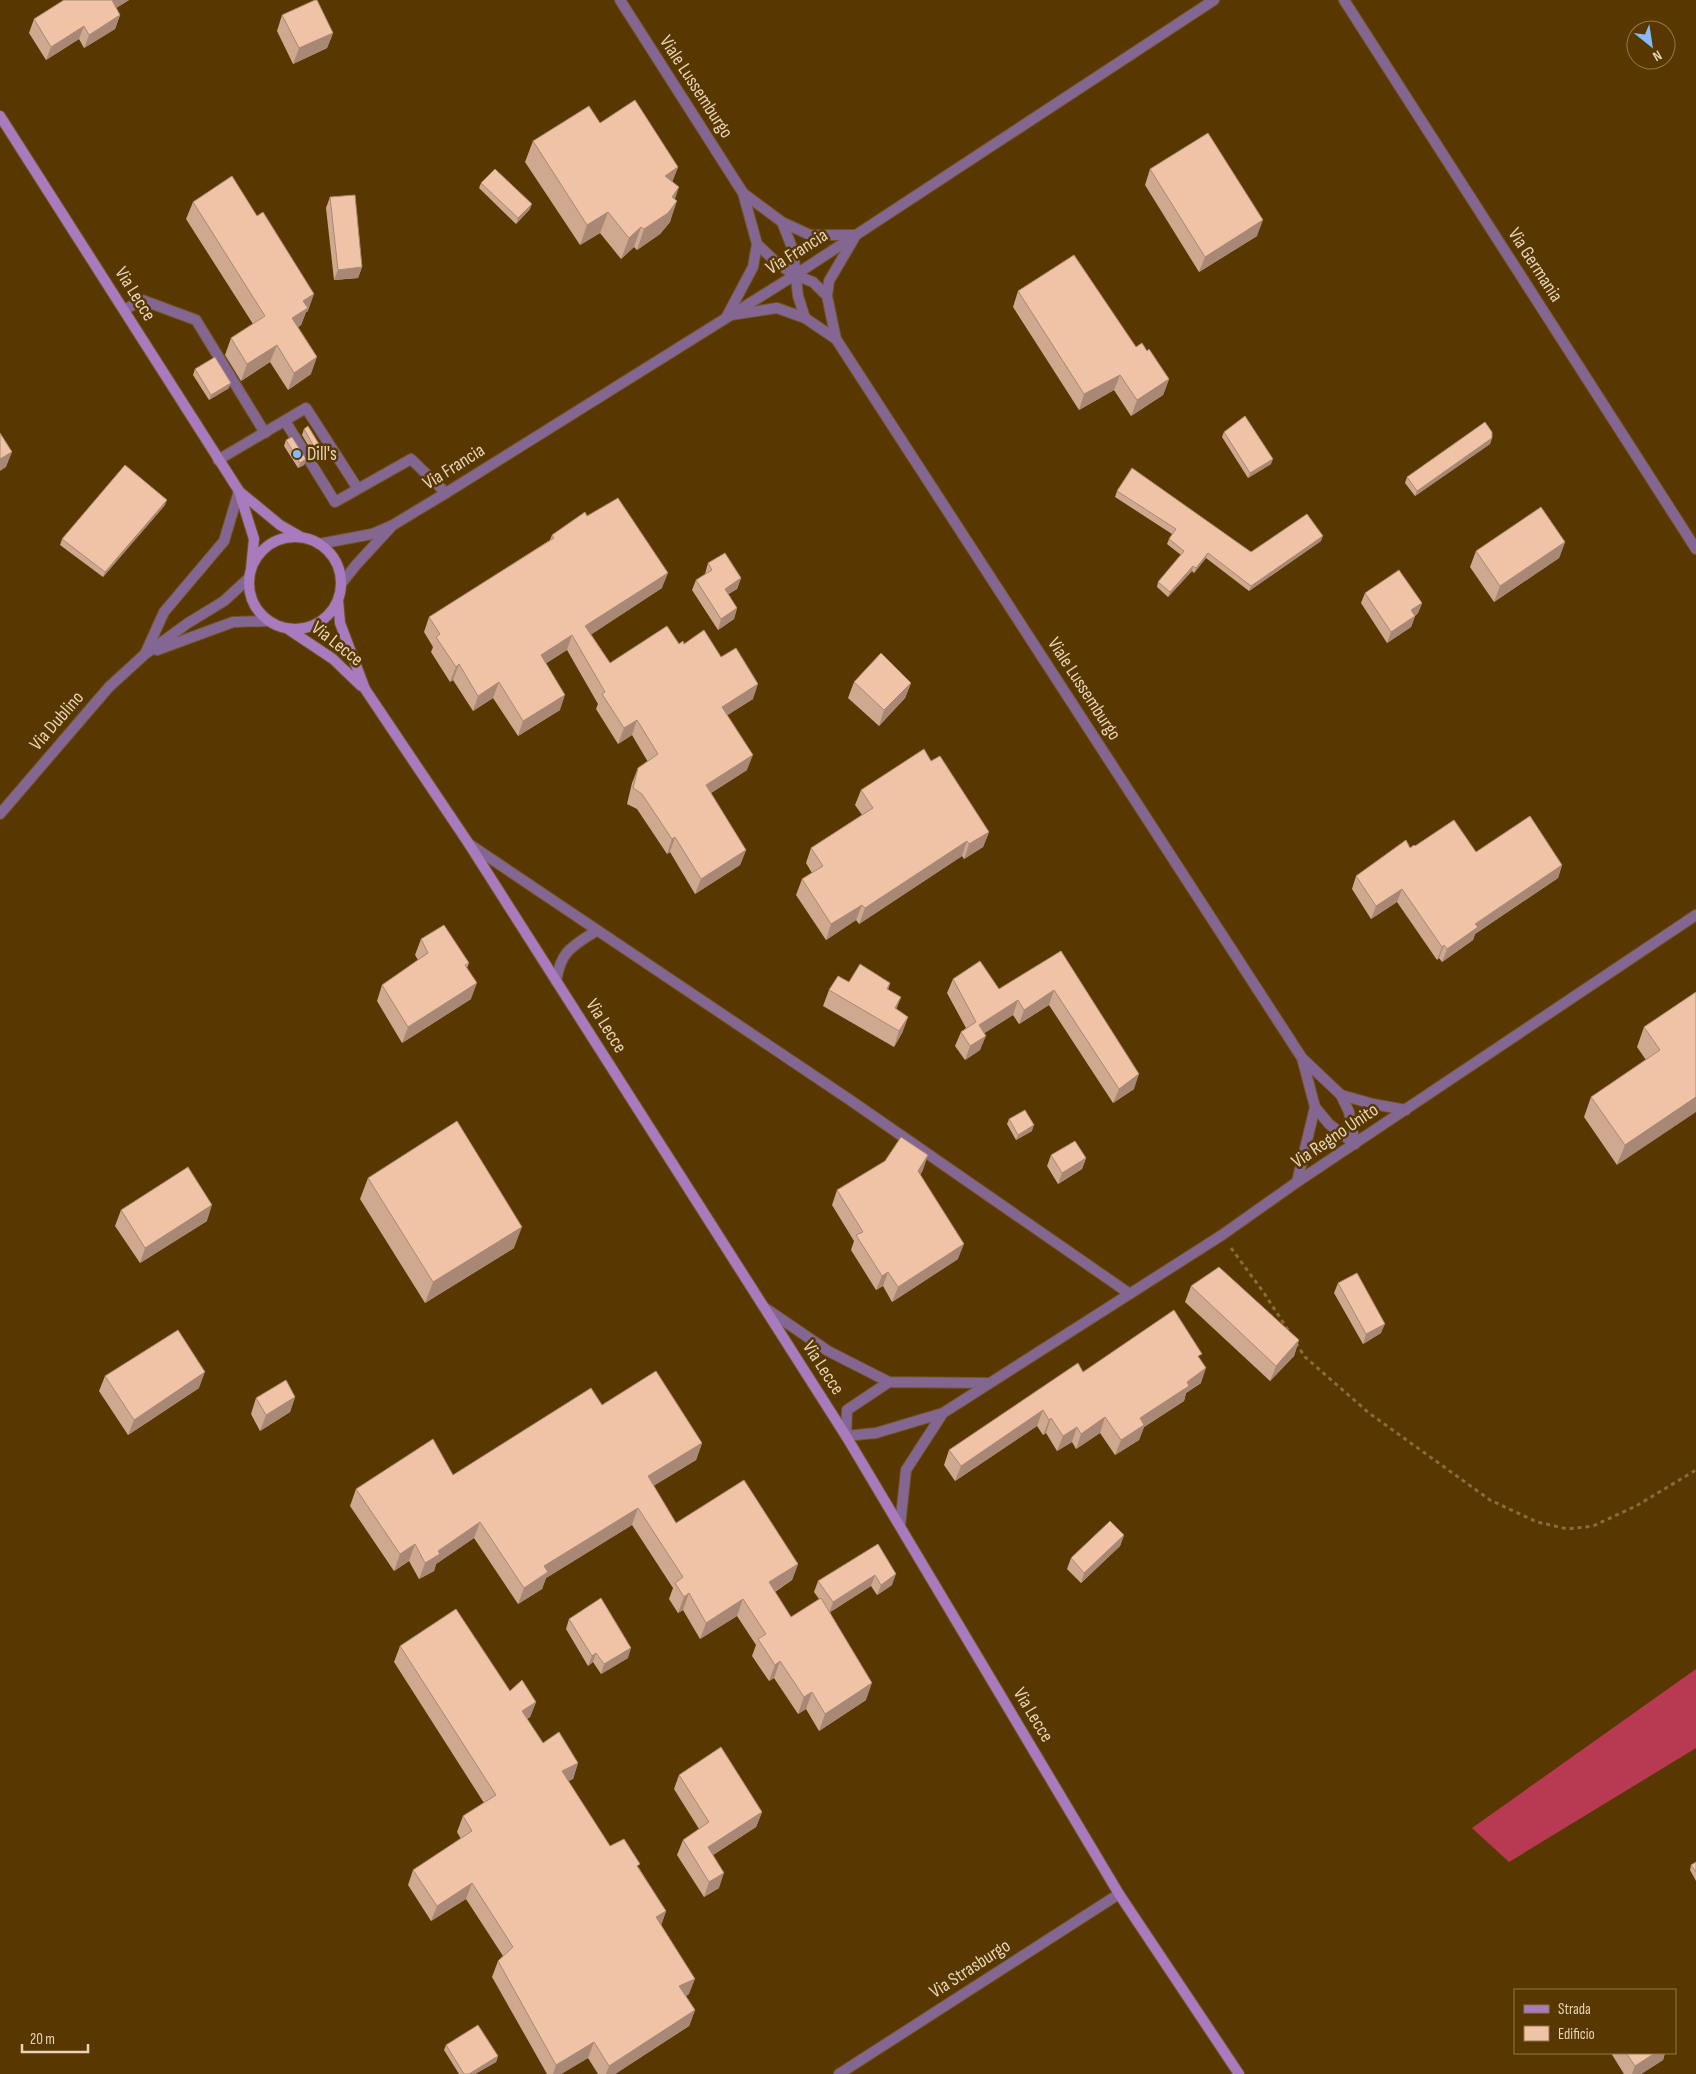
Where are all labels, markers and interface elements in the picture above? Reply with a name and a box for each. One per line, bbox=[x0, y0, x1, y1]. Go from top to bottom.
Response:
north arrow bbox=[1626, 20, 1676, 70]
street label: Viale Lussemburgo bbox=[654, 31, 738, 143]
text: N bbox=[1650, 47, 1665, 65]
street label: Via Francia bbox=[762, 224, 832, 280]
street label: Via Germania bbox=[1503, 224, 1567, 306]
street label: Via Lecce bbox=[109, 263, 161, 325]
street label: Via Francia bbox=[419, 439, 489, 495]
place label: Dill's bbox=[307, 443, 337, 466]
marker: Dill's bbox=[291, 448, 303, 460]
street label: Via Lecce bbox=[306, 617, 368, 671]
street label: Viale Lussemburgo bbox=[1042, 633, 1126, 745]
street label: Via Dublino bbox=[25, 687, 89, 755]
street label: Via Lecce bbox=[580, 995, 632, 1057]
street label: Via Regno Unito bbox=[1287, 1099, 1383, 1173]
street label: Via Lecce bbox=[797, 1337, 849, 1399]
street label: Via Lecce bbox=[1008, 1684, 1058, 1746]
street label: Via Strasburgo bbox=[925, 1934, 1015, 2004]
legend bbox=[1514, 1989, 1676, 2054]
text: Strada bbox=[1558, 2000, 1591, 2019]
scale bar bbox=[22, 2022, 89, 2054]
text: Edificio bbox=[1558, 2025, 1595, 2044]
text: 20 m bbox=[30, 2030, 55, 2049]

